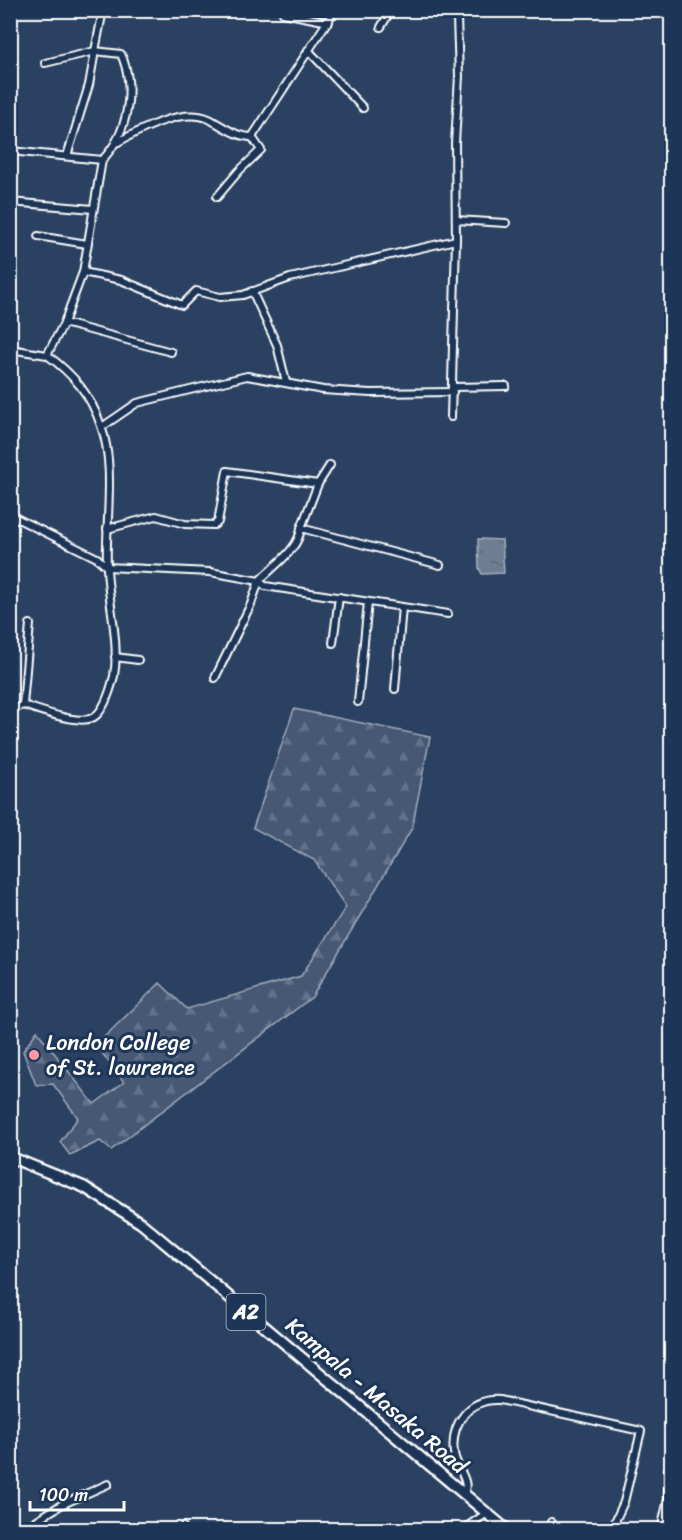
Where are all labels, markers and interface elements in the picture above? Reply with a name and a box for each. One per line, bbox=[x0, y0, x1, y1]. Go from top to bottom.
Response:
place label: London College of St. lawrence bbox=[46, 1023, 195, 1087]
marker: London College of St. lawrence bbox=[27, 1048, 41, 1062]
road number: A2 bbox=[226, 1294, 266, 1330]
street label: Kampala - Masaka Road bbox=[277, 1307, 478, 1485]
scale bar bbox=[30, 1474, 124, 1512]
text: 100 m bbox=[39, 1479, 88, 1511]

